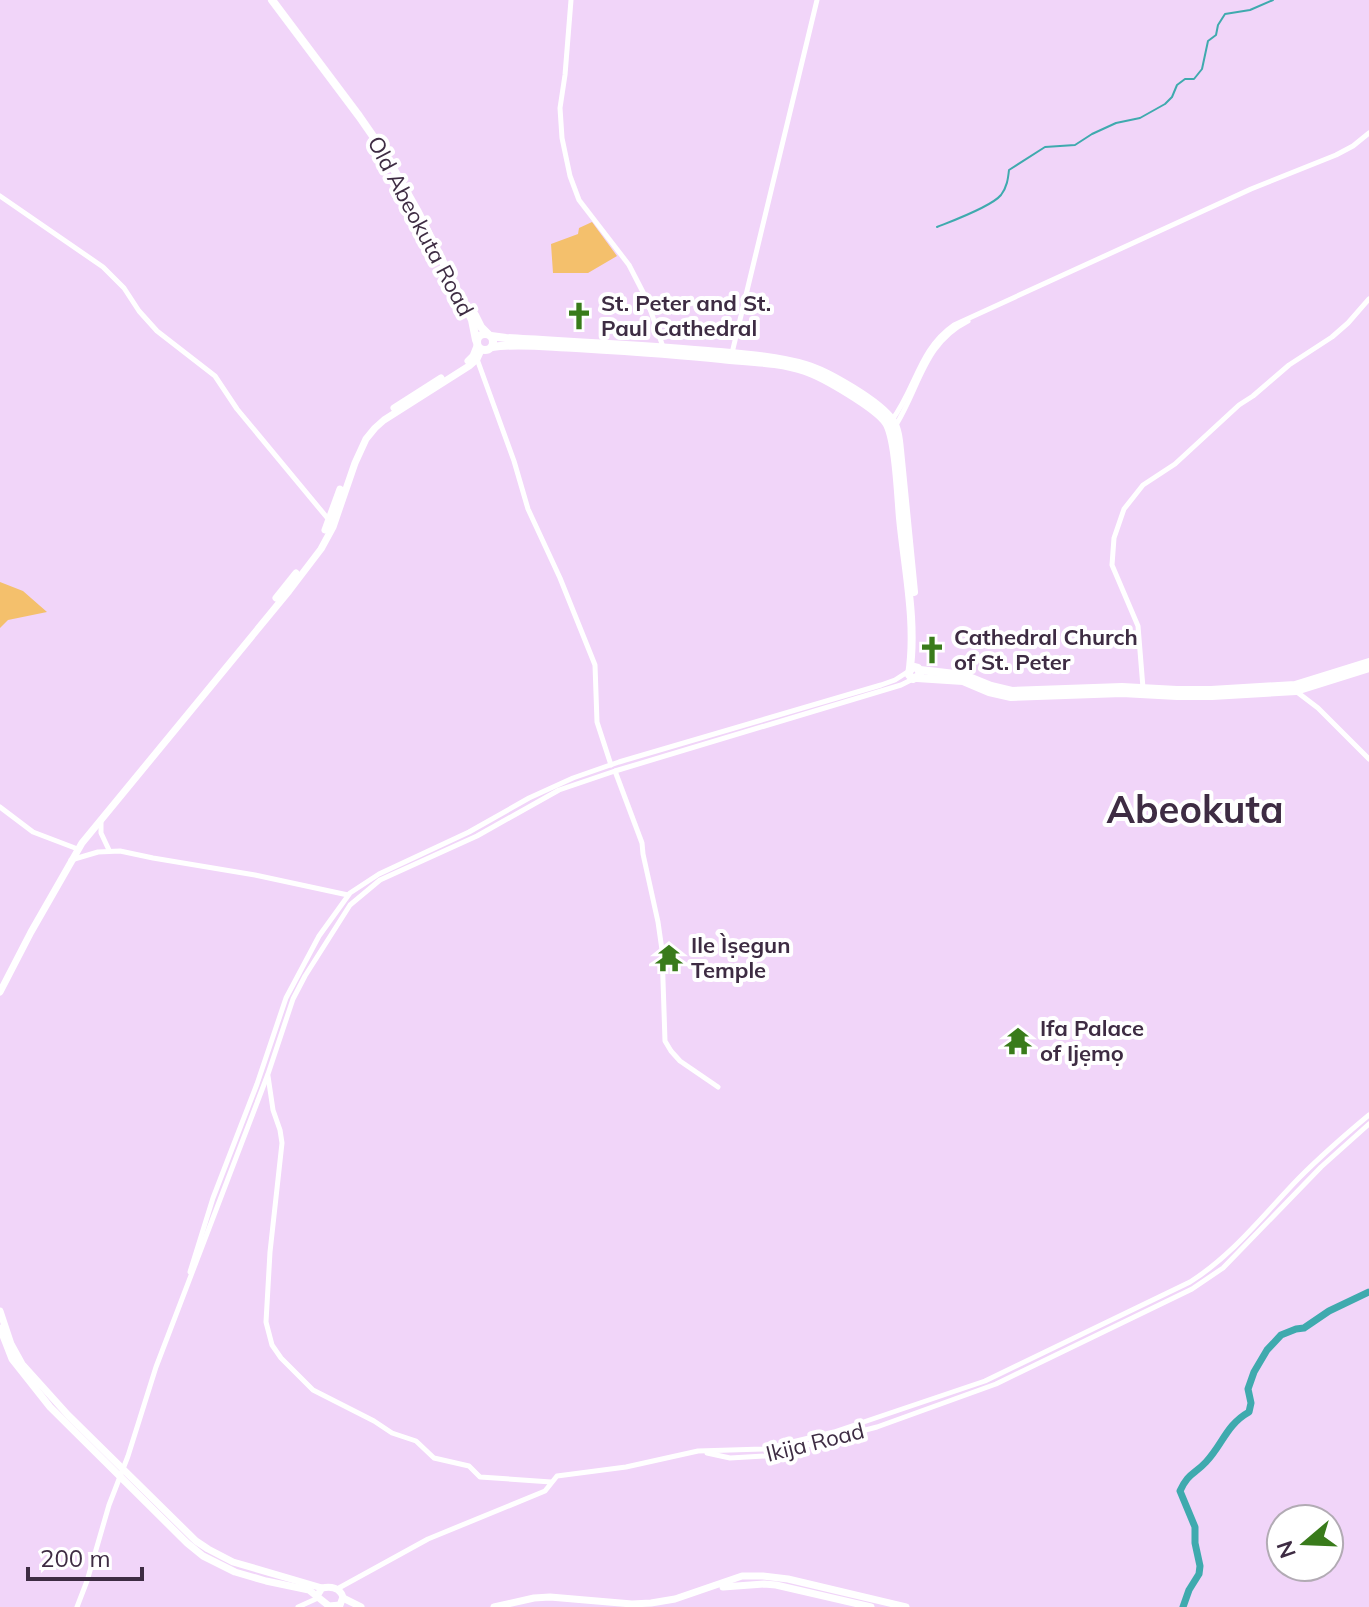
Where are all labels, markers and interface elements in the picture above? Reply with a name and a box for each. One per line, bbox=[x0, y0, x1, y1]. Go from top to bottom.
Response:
street label: Old Abeokuta Road bbox=[362, 131, 480, 321]
place label: St. Peter and St. Paul Cathedral bbox=[601, 289, 771, 342]
church icon: St. Peter and St. Paul Cathedral bbox=[564, 301, 594, 331]
place label: Cathedral Church of St. Peter bbox=[954, 623, 1138, 676]
church icon: Cathedral Church of St. Peter bbox=[917, 635, 947, 665]
district label: Abeokuta bbox=[1107, 785, 1283, 833]
place label: Ile Ìṣegun Temple bbox=[691, 931, 790, 984]
temple icon: Ile Ìṣegun Temple bbox=[654, 943, 684, 973]
place label: Ifa Palace of Ijẹmọ bbox=[1040, 1014, 1144, 1067]
temple icon: Ifa Palace of Ijẹmọ bbox=[1003, 1026, 1033, 1056]
street label: Ikija Road bbox=[763, 1416, 867, 1468]
north arrow bbox=[1265, 1503, 1345, 1583]
scale bar bbox=[28, 1531, 142, 1581]
text: N bbox=[1270, 1537, 1302, 1562]
text: 200 m bbox=[40, 1543, 111, 1573]

